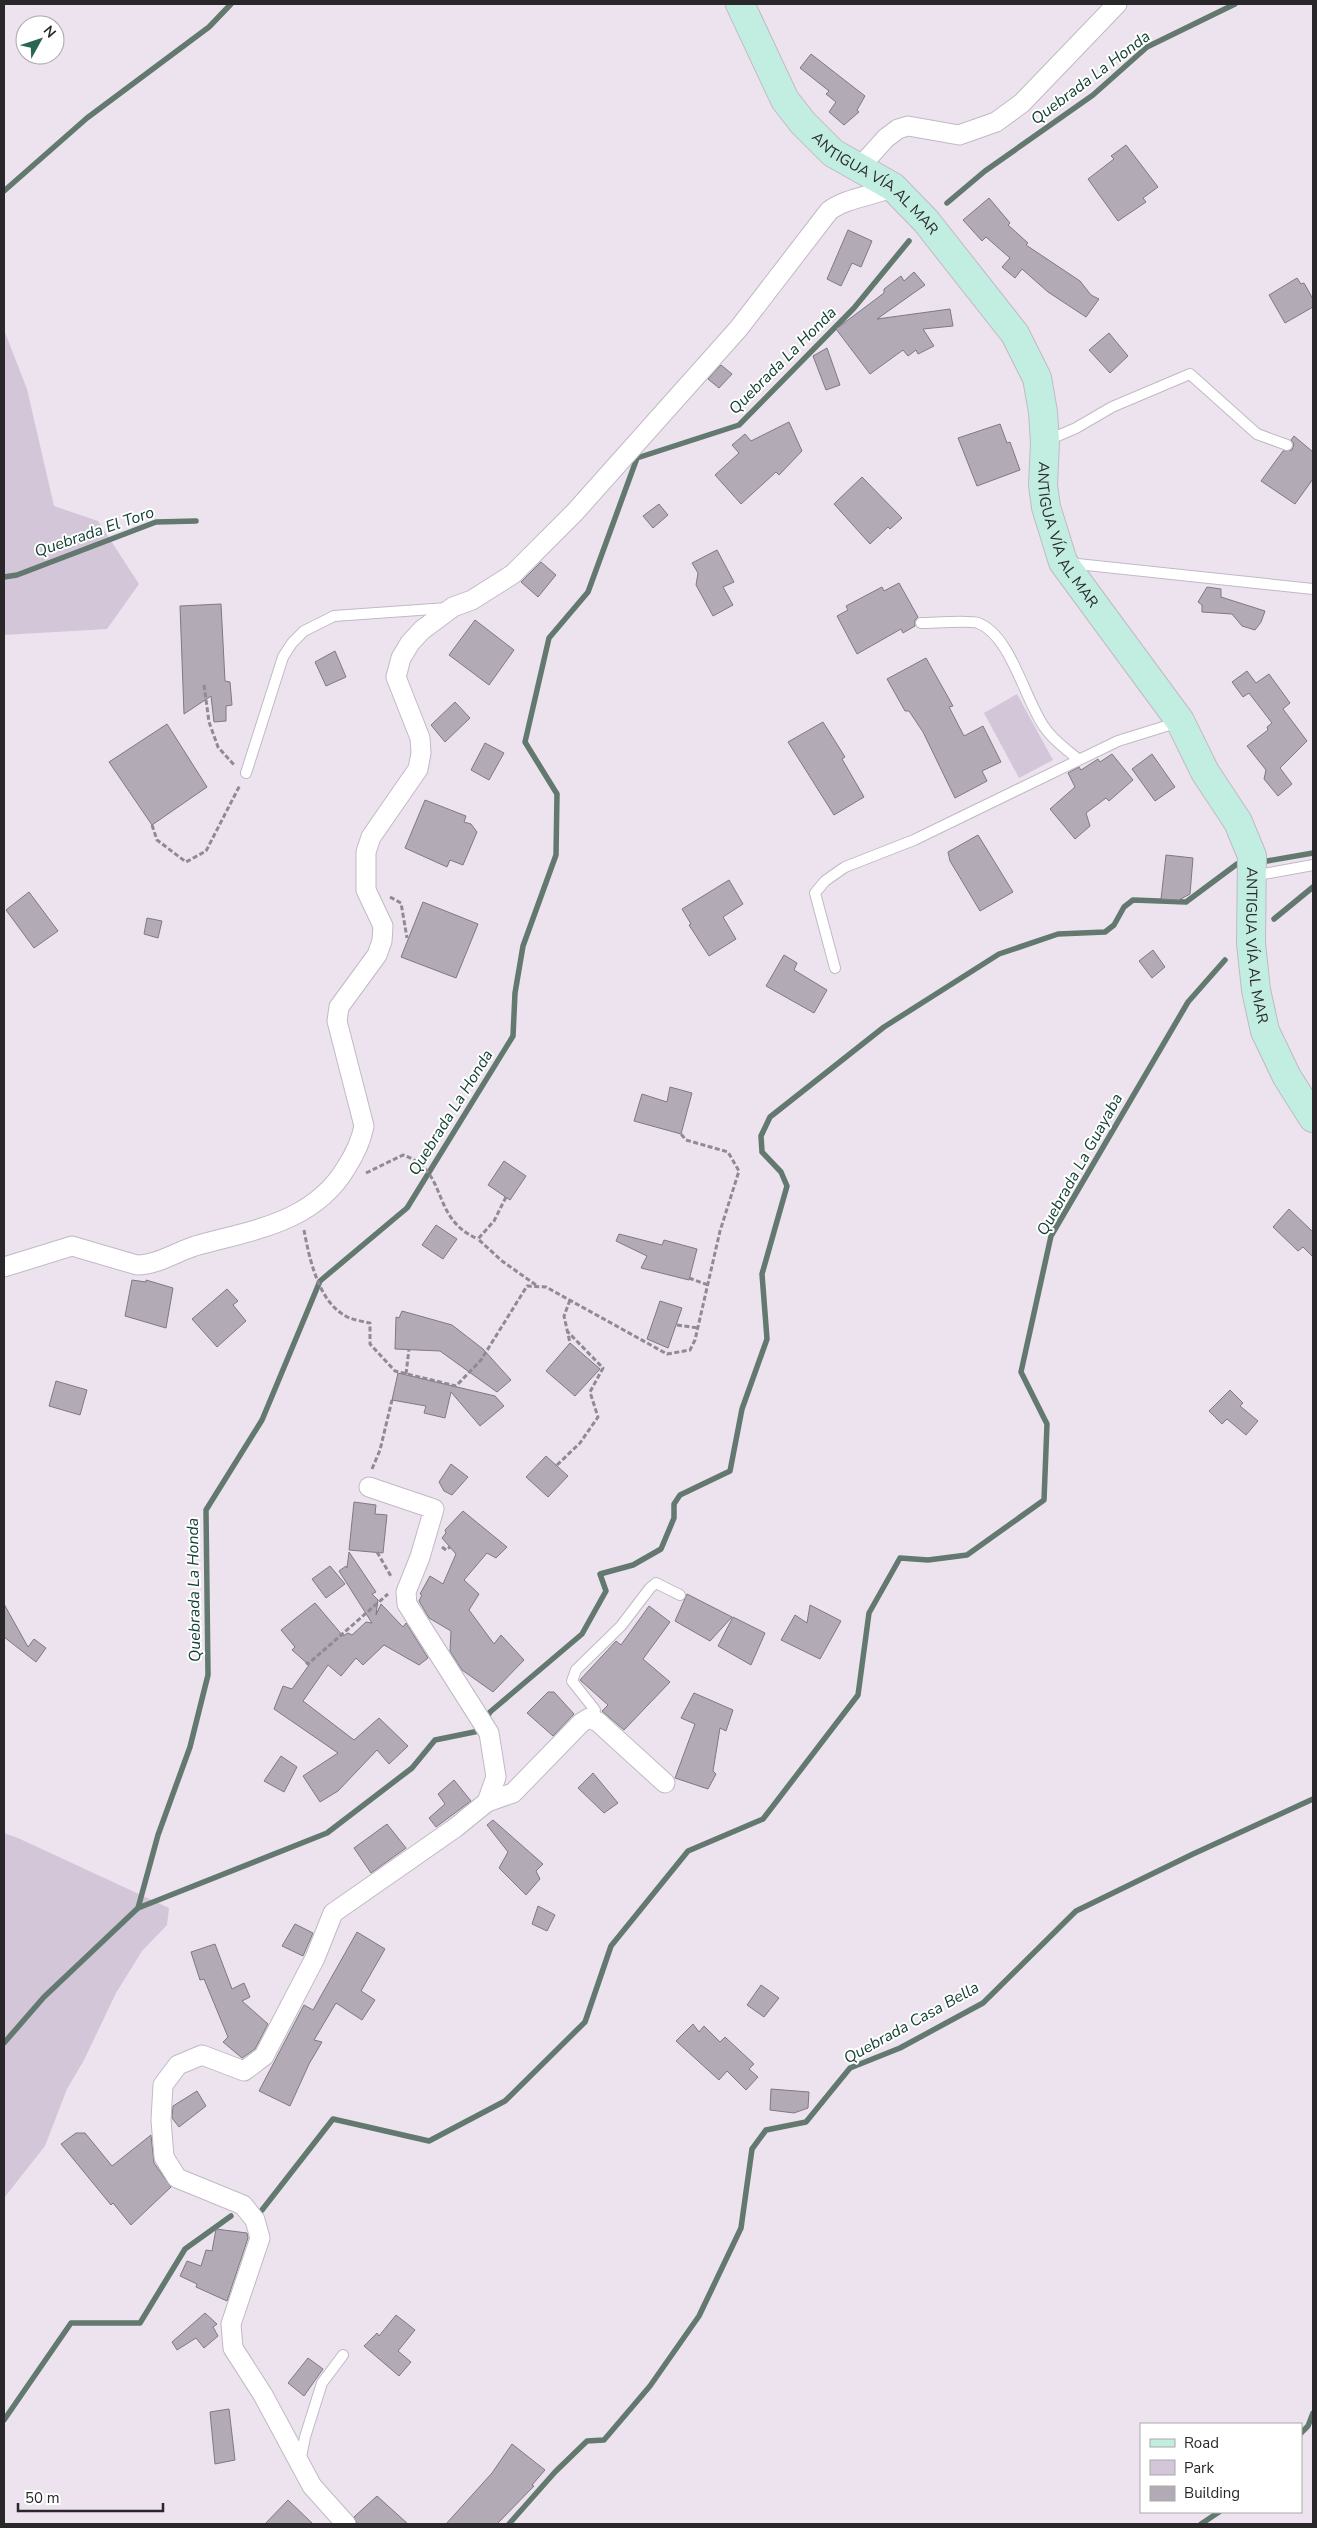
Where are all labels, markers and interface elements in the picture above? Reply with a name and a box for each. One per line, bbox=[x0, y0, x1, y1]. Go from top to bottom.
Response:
north arrow bbox=[15, 15, 65, 65]
text: N bbox=[39, 22, 60, 42]
water label: Quebrada La Honda bbox=[1026, 26, 1155, 130]
street label: ANTIGUA VÍA AL MAR bbox=[807, 127, 943, 239]
water label: Quebrada La Honda bbox=[724, 302, 842, 420]
street label: ANTIGUA VÍA AL MAR bbox=[1033, 461, 1103, 612]
water label: Quebrada El Toro bbox=[32, 501, 157, 563]
street label: ANTIGUA VÍA AL MAR bbox=[1240, 867, 1273, 1025]
water label: Quebrada La Honda bbox=[403, 1045, 498, 1180]
water label: Quebrada La Guayaba bbox=[1032, 1089, 1128, 1240]
water label: Quebrada La Honda bbox=[182, 1518, 206, 1662]
water label: Quebrada Casa Bella bbox=[840, 1976, 983, 2069]
legend bbox=[1140, 2423, 1302, 2513]
text: Road bbox=[1184, 2433, 1219, 2453]
text: Park bbox=[1184, 2458, 1214, 2478]
scale bar bbox=[18, 2480, 162, 2512]
text: Building bbox=[1184, 2483, 1240, 2503]
text: 50 m bbox=[25, 2488, 60, 2508]

